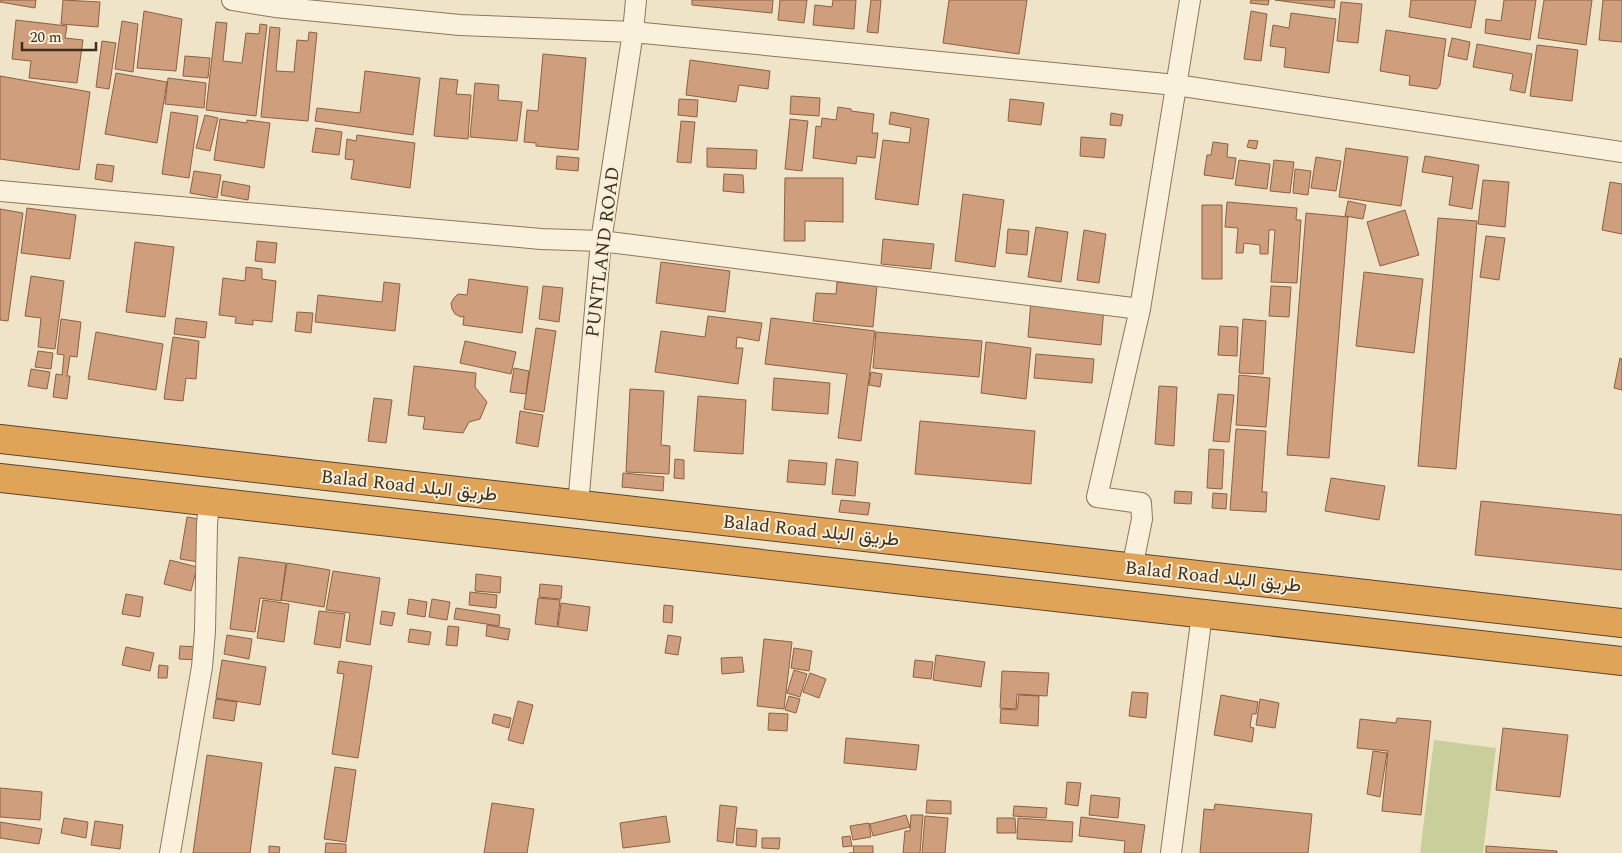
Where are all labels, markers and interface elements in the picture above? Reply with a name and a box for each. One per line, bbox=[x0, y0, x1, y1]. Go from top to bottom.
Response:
scale bar bbox=[22, 20, 96, 52]
text: 20 m bbox=[30, 26, 62, 49]
street label: PUNTLAND ROAD bbox=[578, 165, 628, 339]
street label: Balad Road طريق البلد bbox=[319, 462, 499, 510]
street label: Balad Road طريق البلد bbox=[721, 507, 901, 555]
street label: Balad Road طريق البلد bbox=[1123, 553, 1303, 601]

